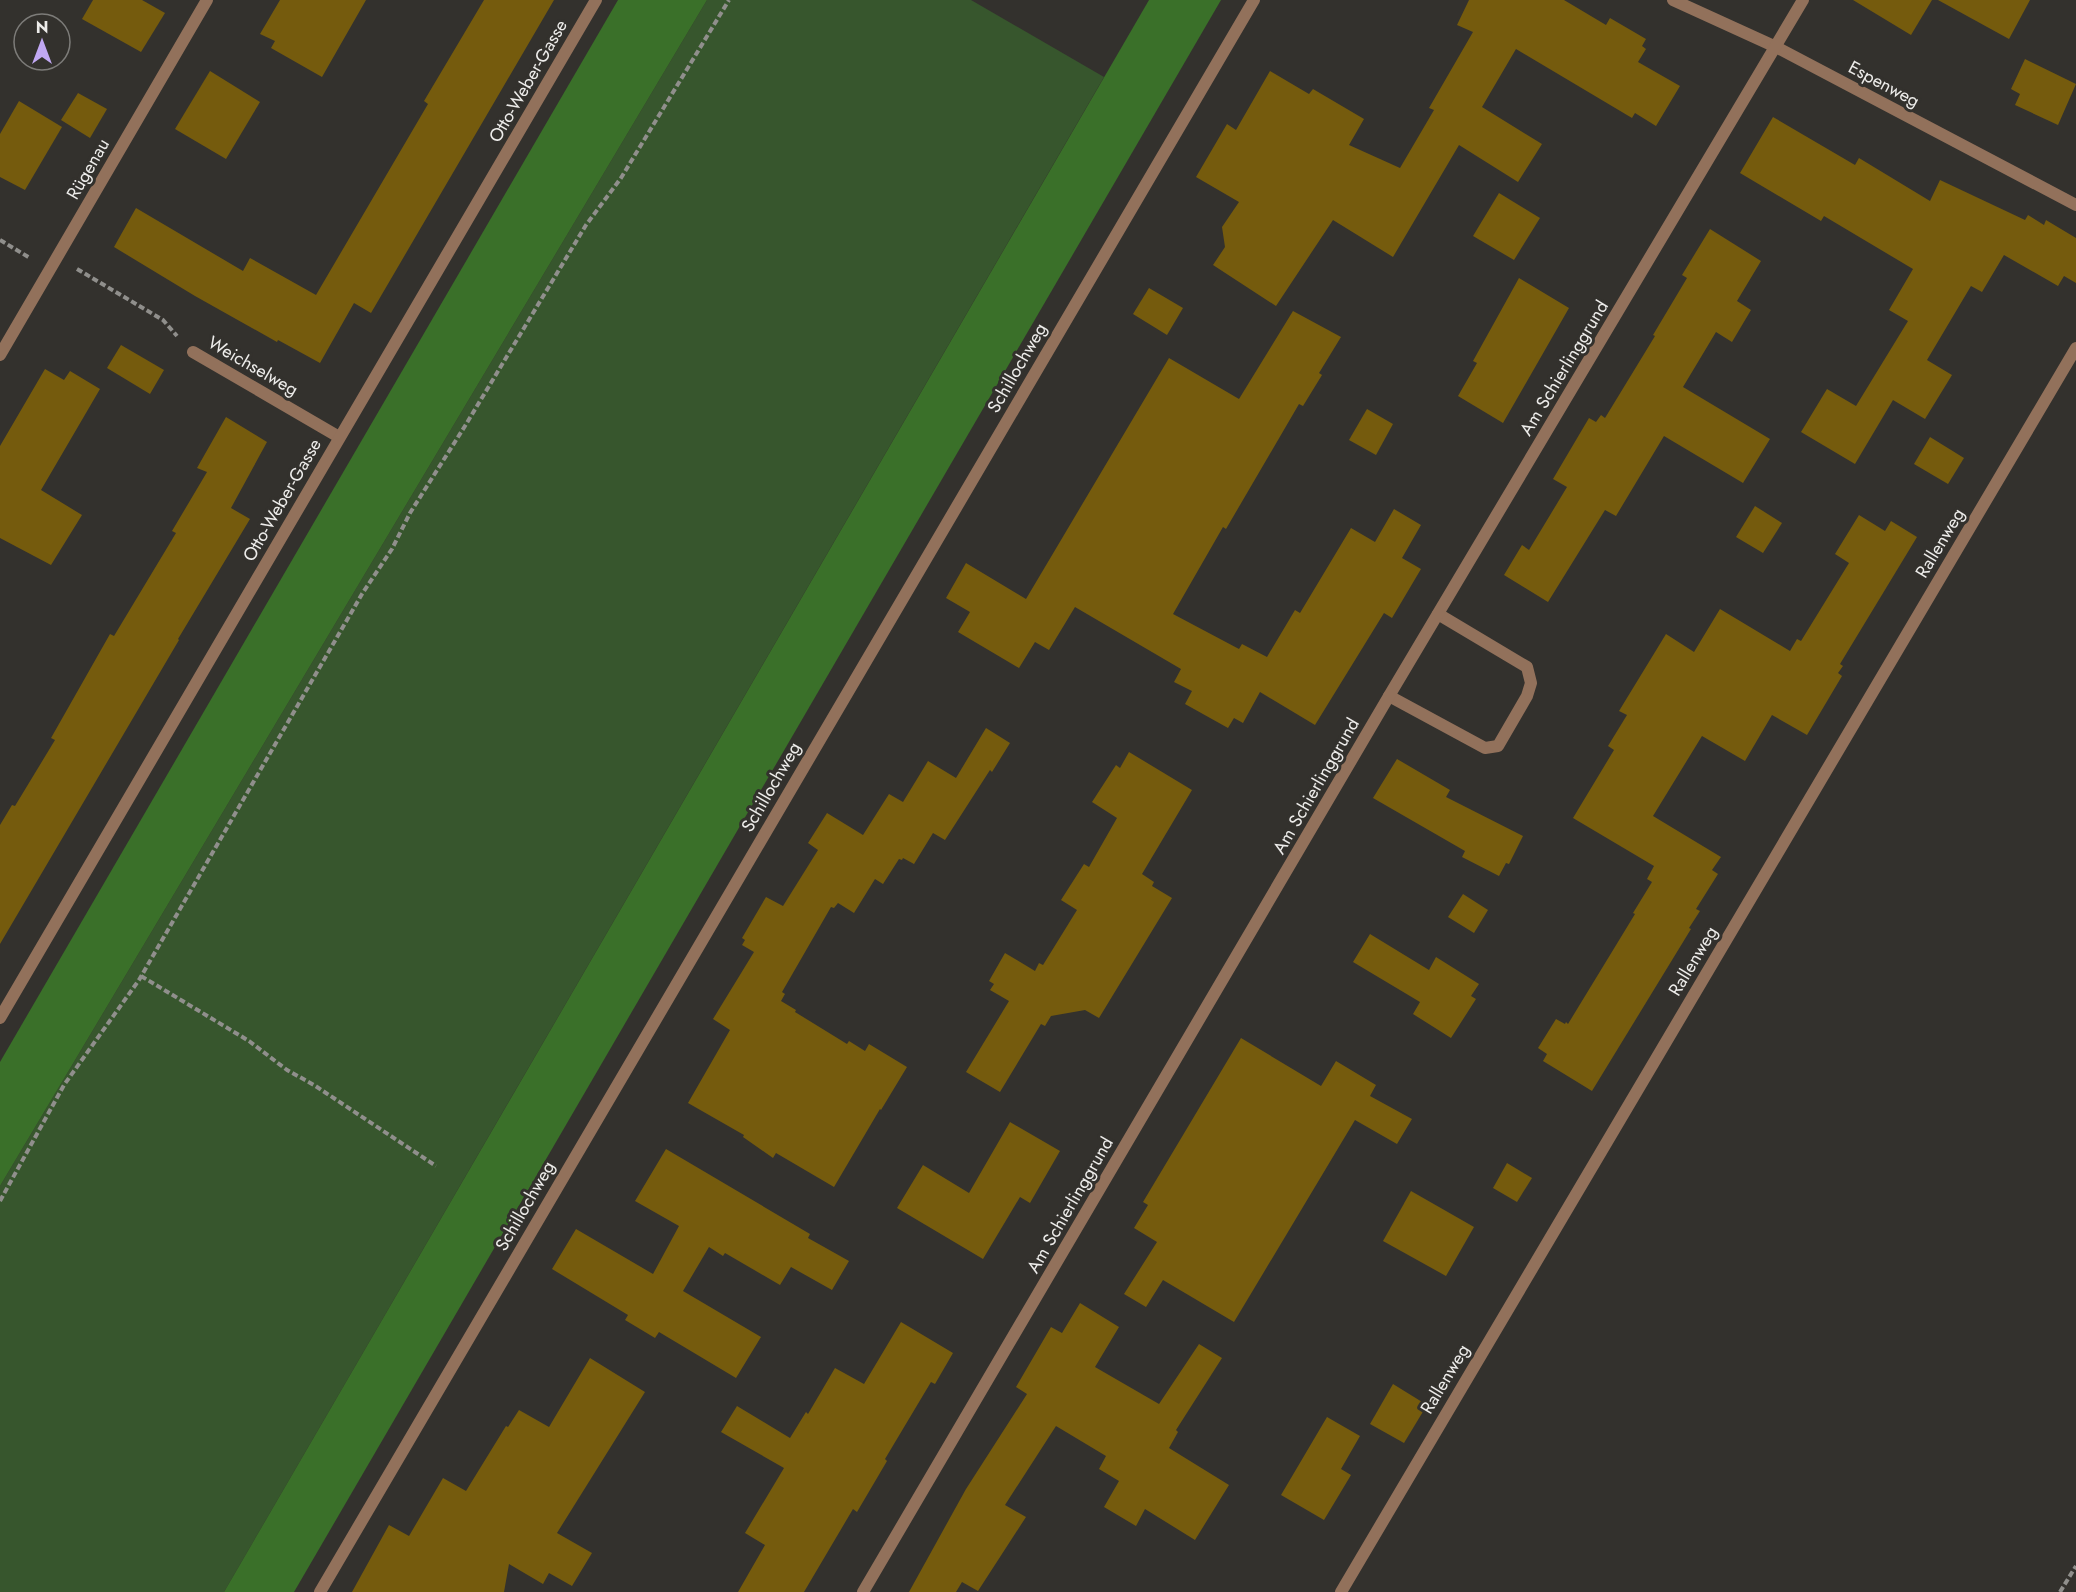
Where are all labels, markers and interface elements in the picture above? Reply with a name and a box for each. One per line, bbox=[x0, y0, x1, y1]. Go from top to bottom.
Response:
north arrow bbox=[12, 12, 72, 72]
street label: Otto-Weber-Gasse bbox=[482, 15, 574, 147]
text: N bbox=[36, 16, 48, 39]
street label: Espenweg bbox=[1844, 54, 1924, 114]
street label: Rügenau bbox=[60, 134, 116, 204]
street label: Am Schierlinggrund bbox=[1513, 296, 1615, 440]
street label: Schillochweg bbox=[981, 318, 1053, 418]
street label: Weichselweg bbox=[203, 330, 303, 402]
street label: Otto-Weber-Gasse bbox=[236, 434, 328, 566]
street label: Rallenweg bbox=[1909, 503, 1971, 583]
street label: Am Schierlinggrund bbox=[1266, 713, 1366, 859]
street label: Schillochweg bbox=[735, 737, 807, 837]
street label: Rallenweg bbox=[1662, 921, 1724, 1001]
street label: Am Schierlinggrund bbox=[1020, 1132, 1120, 1278]
street label: Schillochweg bbox=[489, 1156, 561, 1256]
street label: Rallenweg bbox=[1414, 1339, 1476, 1419]

